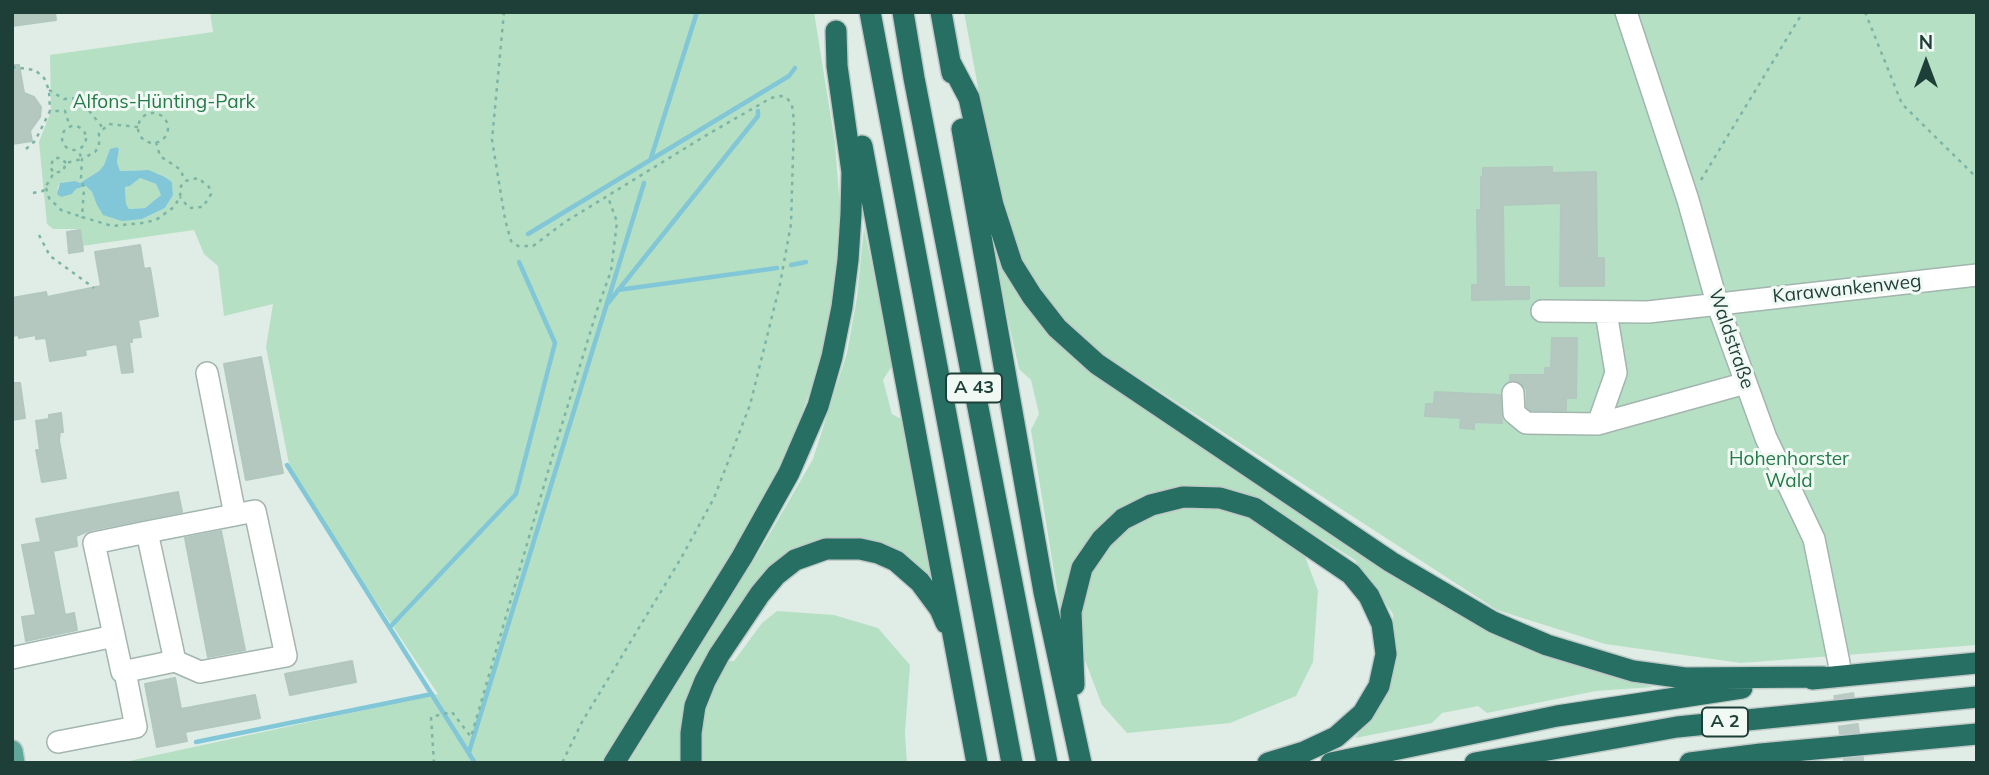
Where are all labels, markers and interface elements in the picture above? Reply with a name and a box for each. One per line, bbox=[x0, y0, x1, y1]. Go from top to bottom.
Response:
north arrow bbox=[1891, 28, 1961, 98]
text: N bbox=[1919, 30, 1933, 54]
park label: Alfons-Hünting-Park bbox=[73, 91, 255, 113]
street label: Karawankenweg bbox=[1771, 270, 1923, 308]
street label: Waldstraße bbox=[1703, 286, 1759, 392]
road number: A 43 bbox=[946, 374, 1002, 402]
park label: Hohenhorster Wald bbox=[1729, 448, 1849, 492]
road number: A 2 bbox=[1702, 708, 1748, 736]

